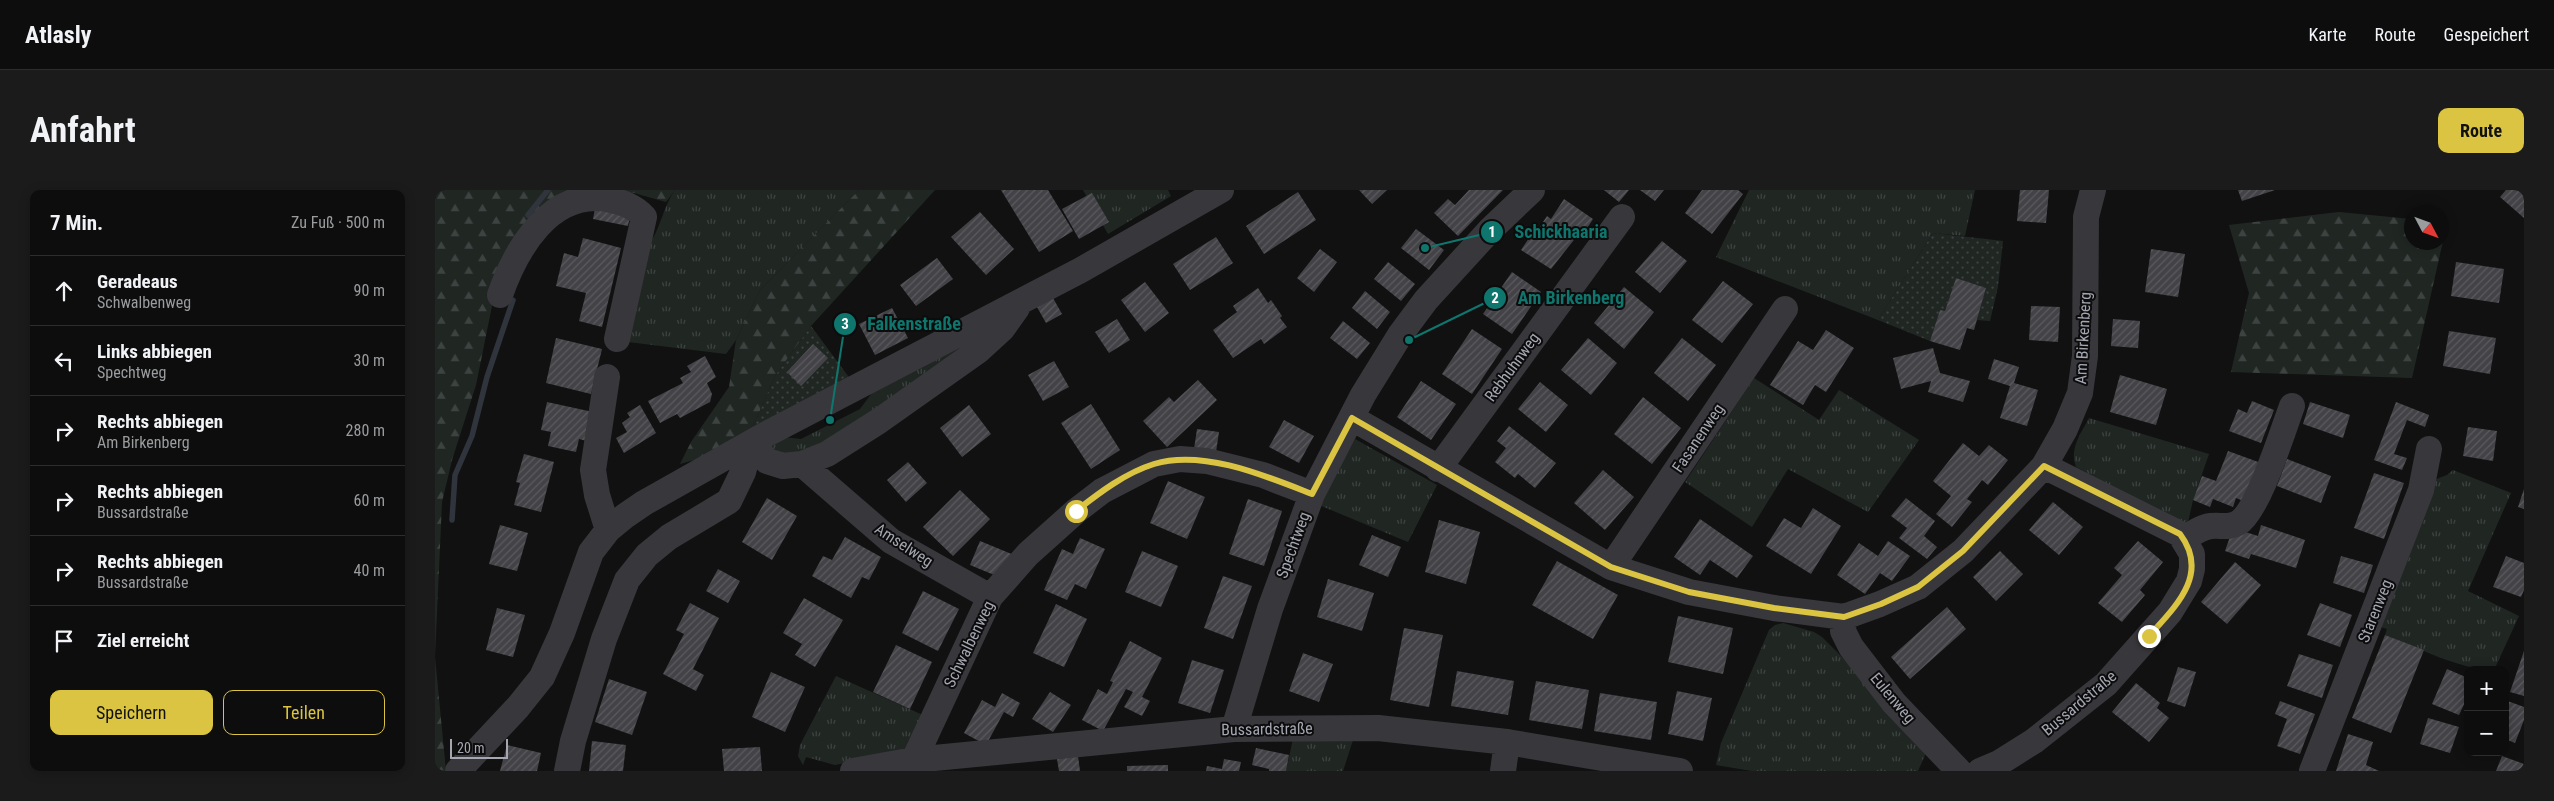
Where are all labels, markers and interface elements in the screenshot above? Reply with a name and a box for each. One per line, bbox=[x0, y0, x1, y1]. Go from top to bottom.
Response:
text: Atlasly bbox=[25, 21, 91, 49]
text: Karte bbox=[2308, 24, 2347, 45]
text: Route bbox=[2375, 24, 2416, 45]
text: Gespeichert bbox=[2444, 24, 2529, 45]
button: Route bbox=[2438, 108, 2524, 153]
text: Anfahrt bbox=[30, 110, 136, 151]
north arrow bbox=[2404, 205, 2449, 250]
text: 7 Min. bbox=[50, 211, 103, 235]
text: Zu Fuß · 500 m bbox=[291, 213, 385, 232]
callout: Schickhaaria bbox=[1480, 215, 1618, 248]
text: Schickhaaria bbox=[1514, 221, 1608, 242]
text: 1 bbox=[1488, 223, 1496, 241]
text: Geradeaus bbox=[97, 270, 178, 293]
icon: ahead bbox=[50, 277, 78, 305]
text: 90 m bbox=[353, 281, 385, 300]
callout: Am Birkenberg bbox=[1483, 281, 1635, 314]
text: Am Birkenberg bbox=[1518, 287, 1624, 308]
text: 2 bbox=[1491, 289, 1499, 307]
street label: Am Birkenberg bbox=[2071, 291, 2095, 385]
text: Schwalbenweg bbox=[97, 293, 191, 312]
callout: Falkenstraße bbox=[832, 307, 971, 340]
text: Falkenstraße bbox=[867, 313, 961, 334]
text: 3 bbox=[841, 315, 849, 333]
street label: Rebhuhnweg bbox=[1481, 329, 1543, 405]
text: Links abbiegen bbox=[97, 340, 212, 363]
icon: left bbox=[50, 347, 78, 375]
text: 30 m bbox=[353, 351, 385, 370]
text: Spechtweg bbox=[97, 363, 166, 382]
street label: Fasanenweg bbox=[1668, 400, 1728, 476]
text: Rechts abbiegen bbox=[97, 410, 223, 433]
icon: right bbox=[50, 417, 78, 445]
text: 280 m bbox=[346, 421, 385, 440]
text: Am Birkenberg bbox=[97, 433, 190, 452]
text: Rechts abbiegen bbox=[97, 480, 223, 503]
icon: right bbox=[50, 487, 78, 515]
text: 60 m bbox=[353, 491, 385, 510]
route start bbox=[1065, 500, 1088, 523]
text: Bussardstraße bbox=[97, 503, 189, 522]
street label: Spechtweg bbox=[1272, 509, 1314, 581]
street label: Amselweg bbox=[871, 519, 937, 571]
text: Rechts abbiegen bbox=[97, 550, 223, 573]
icon: right bbox=[50, 557, 78, 585]
text: 40 m bbox=[353, 561, 385, 580]
text: Bussardstraße bbox=[97, 573, 189, 592]
street label: Starenweg bbox=[2354, 577, 2396, 645]
street label: Schwalbenweg bbox=[940, 598, 998, 690]
route end bbox=[2138, 625, 2161, 648]
icon: arrive bbox=[50, 627, 78, 655]
text: Ziel erreicht bbox=[97, 629, 189, 652]
street label: Bussardstraße bbox=[2038, 666, 2120, 740]
map controls bbox=[2464, 666, 2509, 756]
button: + bbox=[2464, 666, 2509, 711]
street label: Eulenweg bbox=[1866, 669, 1920, 727]
button: Speichern bbox=[50, 690, 213, 735]
button: Teilen bbox=[223, 690, 385, 735]
button: − bbox=[2464, 711, 2509, 756]
street label: Bussardstraße bbox=[1221, 719, 1313, 739]
scale bar bbox=[450, 736, 507, 759]
text: 20 m bbox=[457, 740, 485, 756]

